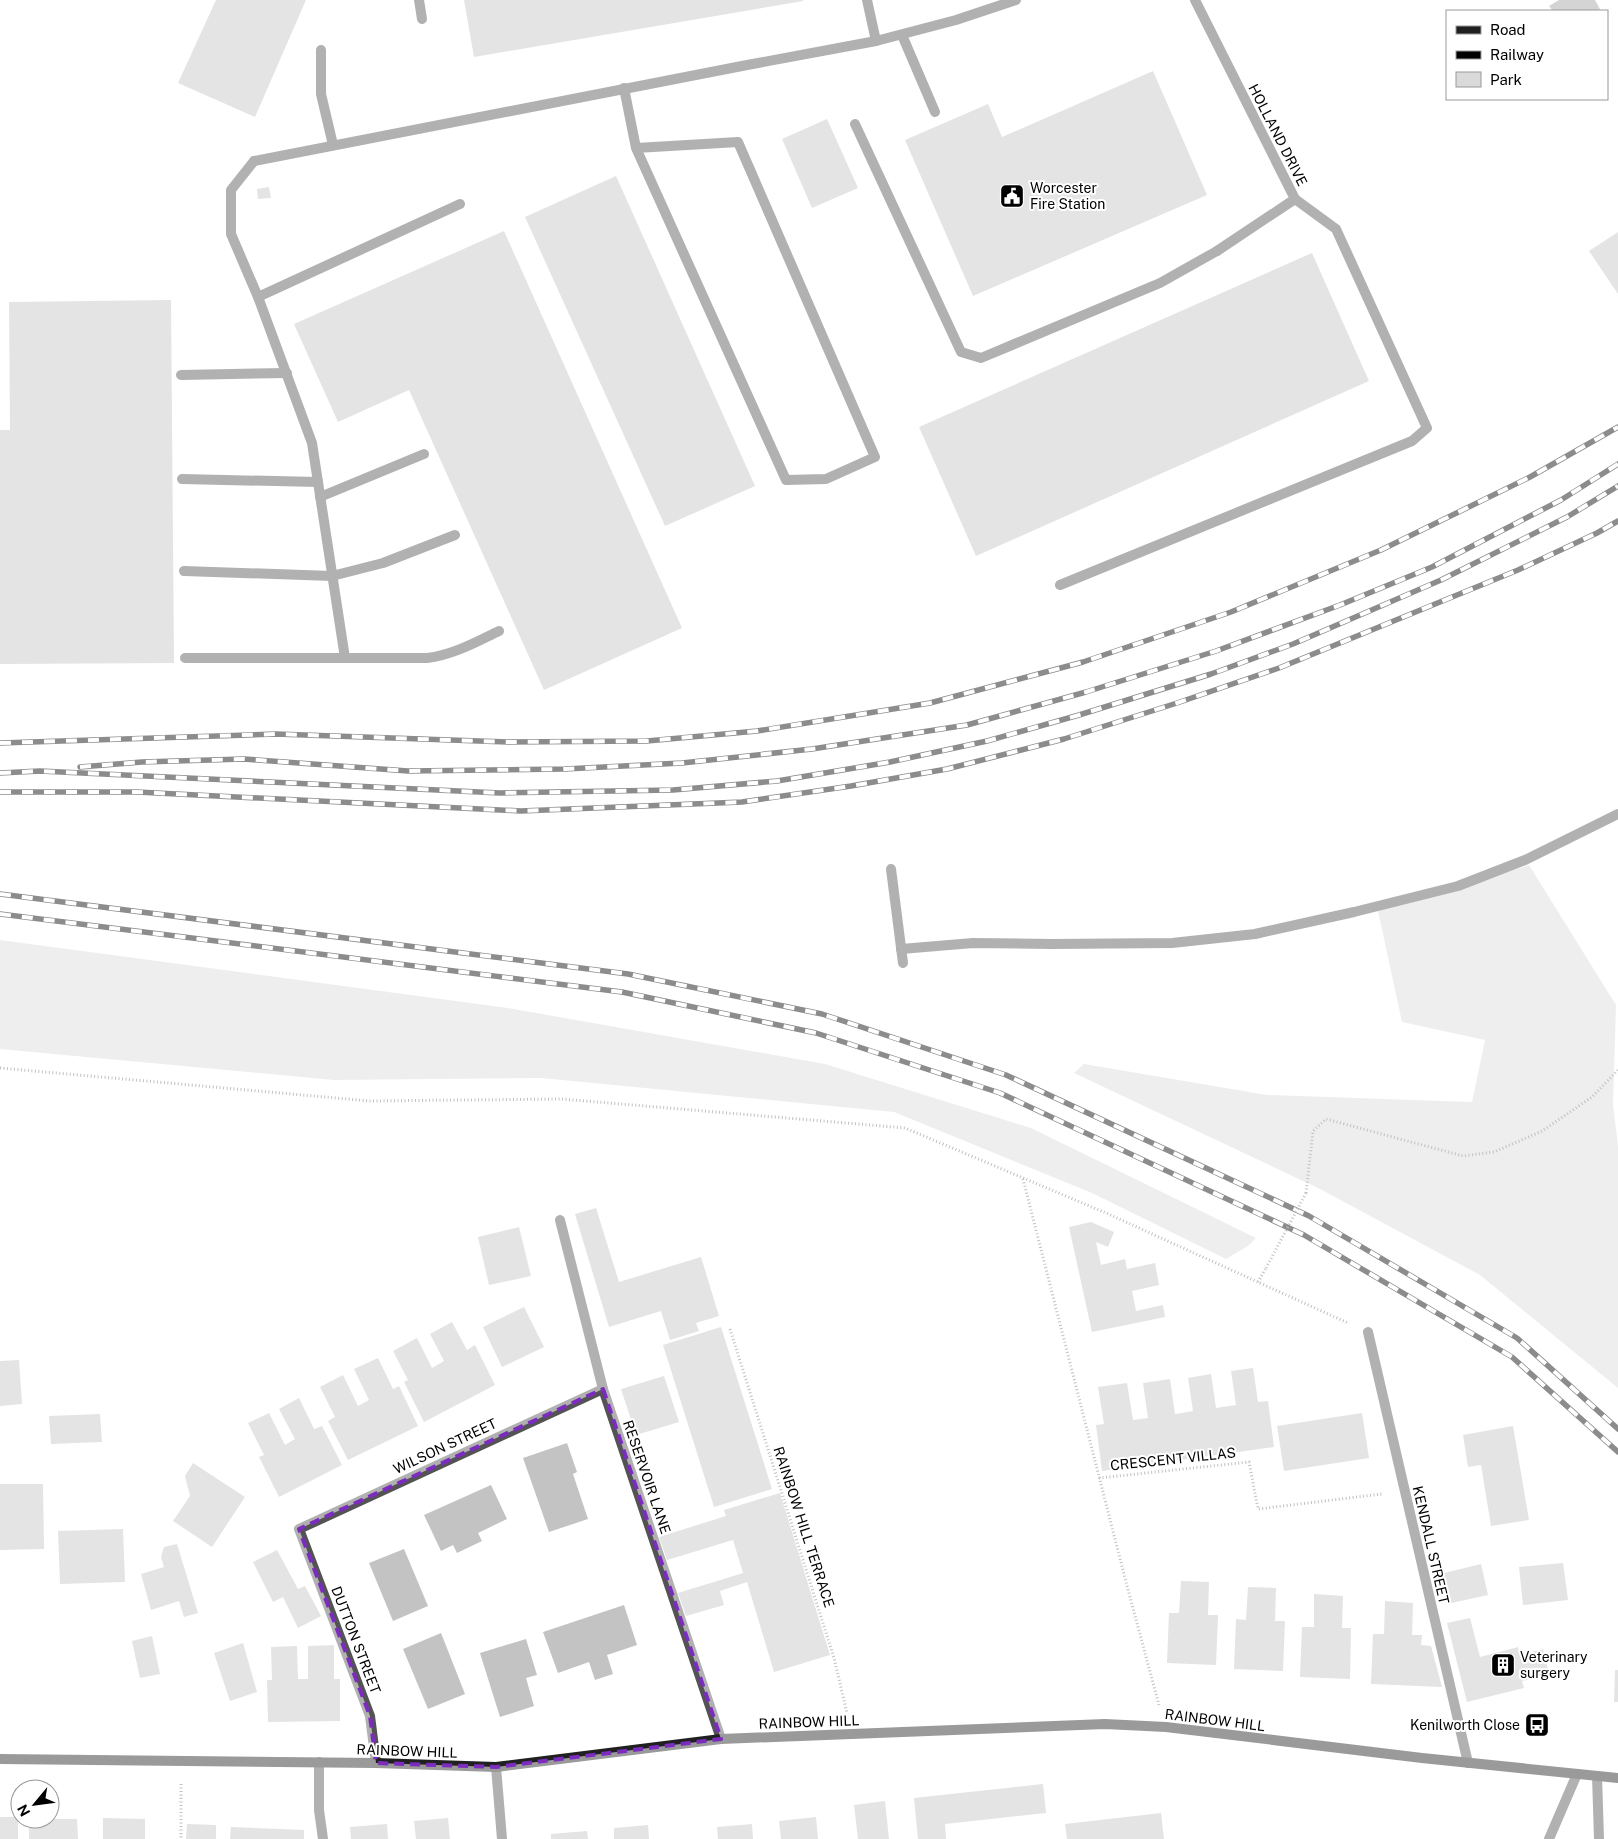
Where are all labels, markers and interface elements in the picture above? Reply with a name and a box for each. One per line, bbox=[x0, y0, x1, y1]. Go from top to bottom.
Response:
legend bbox=[1446, 10, 1608, 100]
text: Road bbox=[1490, 21, 1526, 38]
text: Railway bbox=[1490, 46, 1544, 63]
text: Park bbox=[1490, 71, 1522, 88]
street label: HOLLAND DRIVE bbox=[1245, 81, 1311, 189]
place label: Worcester Fire Station bbox=[1030, 180, 1105, 212]
public building icon: Worcester Fire Station bbox=[999, 183, 1025, 209]
street label: WILSON STREET bbox=[391, 1415, 499, 1477]
street label: RESERVOIR LANE bbox=[620, 1418, 674, 1536]
street label: CRESCENT VILLAS bbox=[1109, 1444, 1237, 1474]
street label: RAINBOW HILL TERRACE bbox=[770, 1445, 838, 1609]
street label: KENDALL STREET bbox=[1410, 1484, 1452, 1606]
street label: DUTTON STREET bbox=[328, 1584, 384, 1696]
place label: Veterinary surgery bbox=[1520, 1649, 1588, 1681]
building icon: Veterinary surgery bbox=[1490, 1652, 1516, 1678]
street label: RAINBOW HILL bbox=[1164, 1706, 1266, 1734]
street label: RAINBOW HILL bbox=[758, 1712, 860, 1732]
bus stop icon: Kenilworth Close bbox=[1524, 1712, 1550, 1738]
place label: Kenilworth Close bbox=[1410, 1717, 1520, 1733]
street label: RAINBOW HILL bbox=[356, 1741, 458, 1761]
north arrow bbox=[10, 1779, 60, 1829]
text: N bbox=[14, 1802, 33, 1819]

